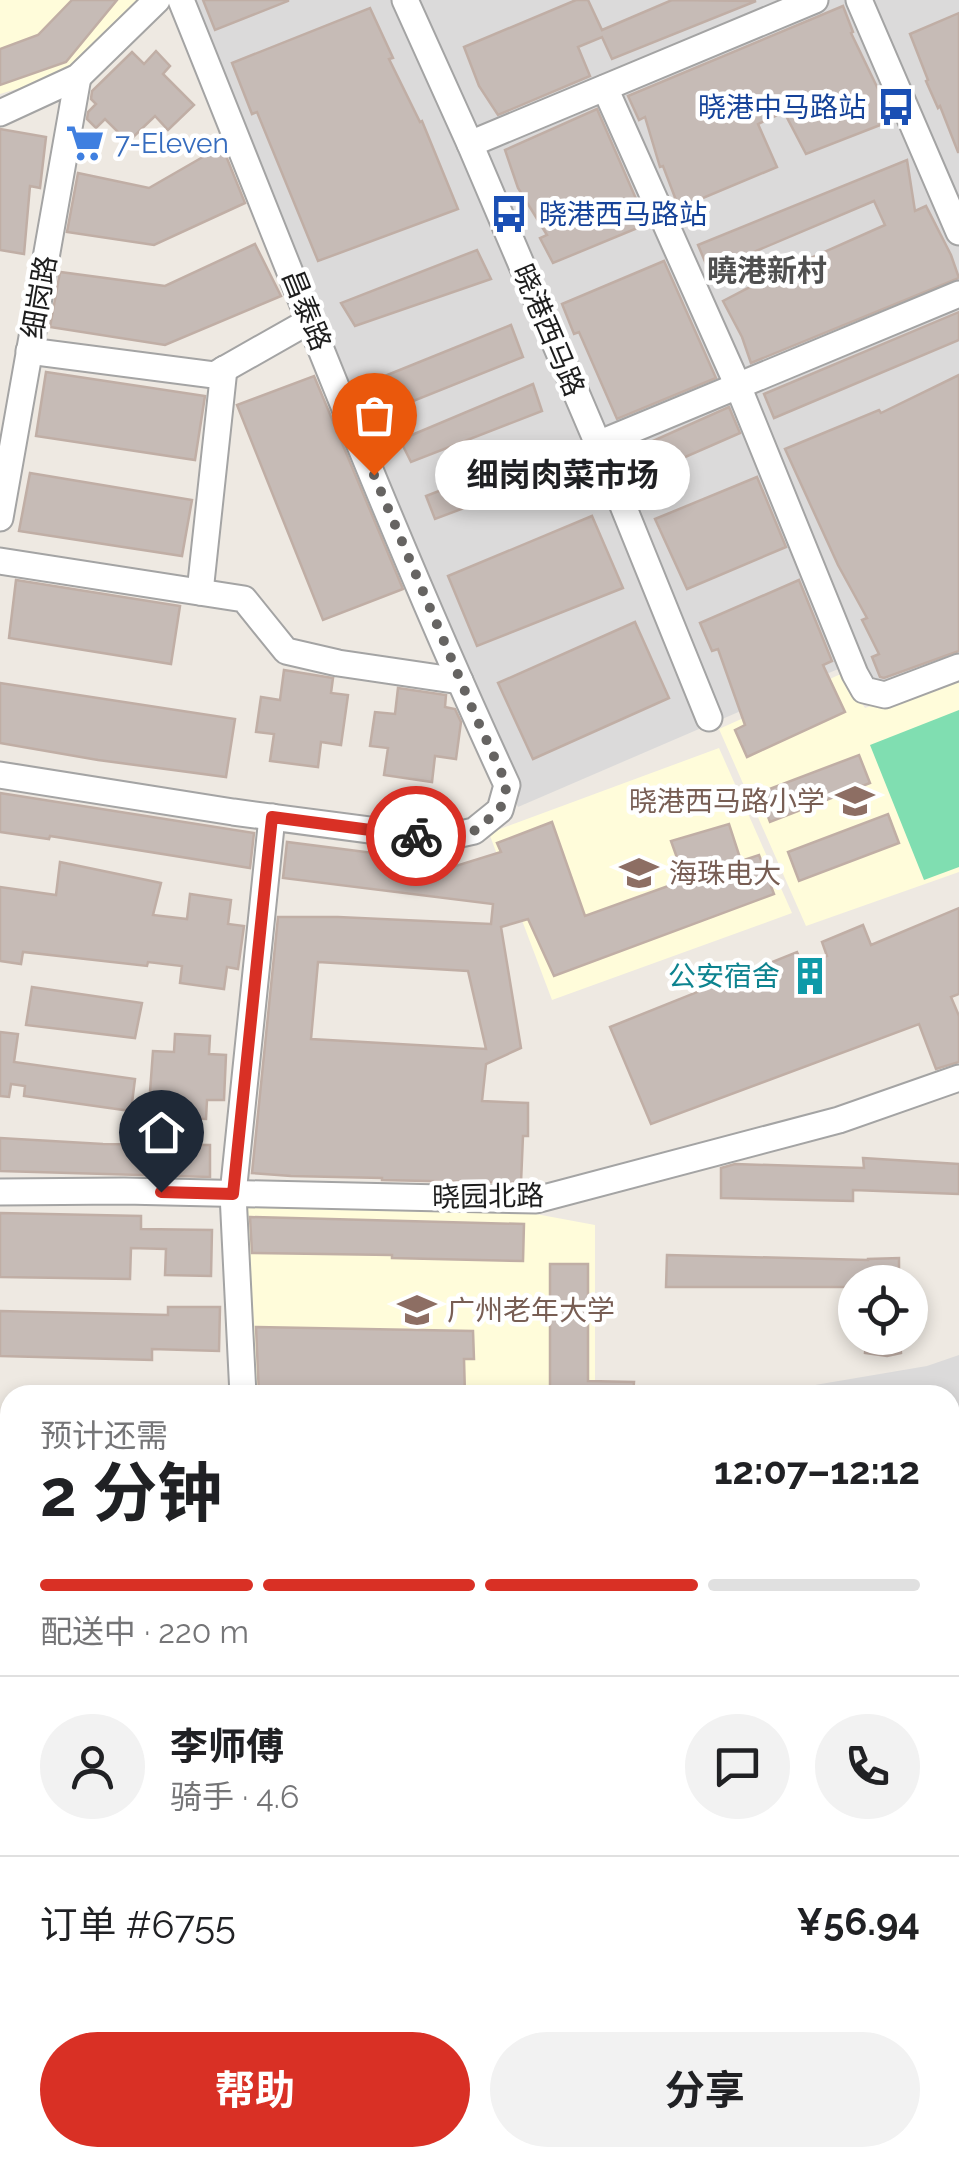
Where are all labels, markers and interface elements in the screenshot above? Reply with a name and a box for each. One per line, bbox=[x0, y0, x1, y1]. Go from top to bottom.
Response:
bus stop icon: 晓港中马路站 bbox=[875, 86, 917, 128]
place label: 晓港中马路站 bbox=[698, 91, 866, 124]
supermarket icon: 7-Eleven bbox=[64, 122, 106, 164]
place label: 7-Eleven bbox=[115, 127, 229, 160]
bus stop icon: 晓港西马路站 bbox=[488, 193, 530, 235]
place label: 晓港西马路站 bbox=[539, 198, 707, 231]
street label: 细岗路 bbox=[16, 253, 63, 341]
district label: 曉港新村 bbox=[707, 253, 827, 288]
street label: 晓港西马路 bbox=[506, 259, 591, 401]
street label: 昌泰路 bbox=[276, 265, 338, 355]
pin bbox=[332, 373, 417, 476]
icon: bag bbox=[347, 388, 402, 443]
callout: 细岗肉菜市场 bbox=[434, 440, 689, 510]
text: 细岗肉菜市场 bbox=[466, 456, 659, 493]
school or university icon: 晓港西马路小学 bbox=[834, 780, 876, 822]
place label: 晓港西马路小学 bbox=[629, 785, 825, 818]
courier bbox=[366, 786, 466, 886]
icon: bike bbox=[389, 809, 444, 864]
school or university icon: 海珠电大 bbox=[618, 852, 660, 894]
place label: 海珠电大 bbox=[669, 857, 781, 890]
building icon: 公安宿舍 bbox=[789, 955, 831, 997]
place label: 公安宿舍 bbox=[668, 960, 780, 993]
pin bbox=[119, 1090, 204, 1193]
icon: home bbox=[134, 1105, 189, 1160]
street label: 晓园北路 bbox=[432, 1179, 544, 1214]
map controls bbox=[838, 1265, 928, 1355]
button: locate bbox=[838, 1265, 928, 1355]
school or university icon: 广州老年大学 bbox=[396, 1289, 438, 1331]
place label: 广州老年大学 bbox=[447, 1294, 615, 1327]
text: 预计还需 bbox=[40, 1417, 168, 1454]
text: 12:07–12:12 bbox=[714, 1448, 920, 1493]
text: 2 分钟 bbox=[40, 1455, 222, 1531]
text: 配送中 · 220 m bbox=[40, 1613, 249, 1650]
button: person bbox=[40, 1714, 145, 1819]
button: chat bbox=[685, 1714, 790, 1819]
button: phone bbox=[815, 1714, 920, 1819]
text: 李师傅 bbox=[170, 1724, 284, 1769]
text: 骑手 · 4.6 bbox=[170, 1778, 299, 1815]
text: ¥56.94 bbox=[796, 1899, 920, 1944]
text: 订单 #6755 bbox=[40, 1902, 236, 1947]
button: 帮助 bbox=[40, 2032, 470, 2147]
button: 分享 bbox=[490, 2032, 920, 2147]

